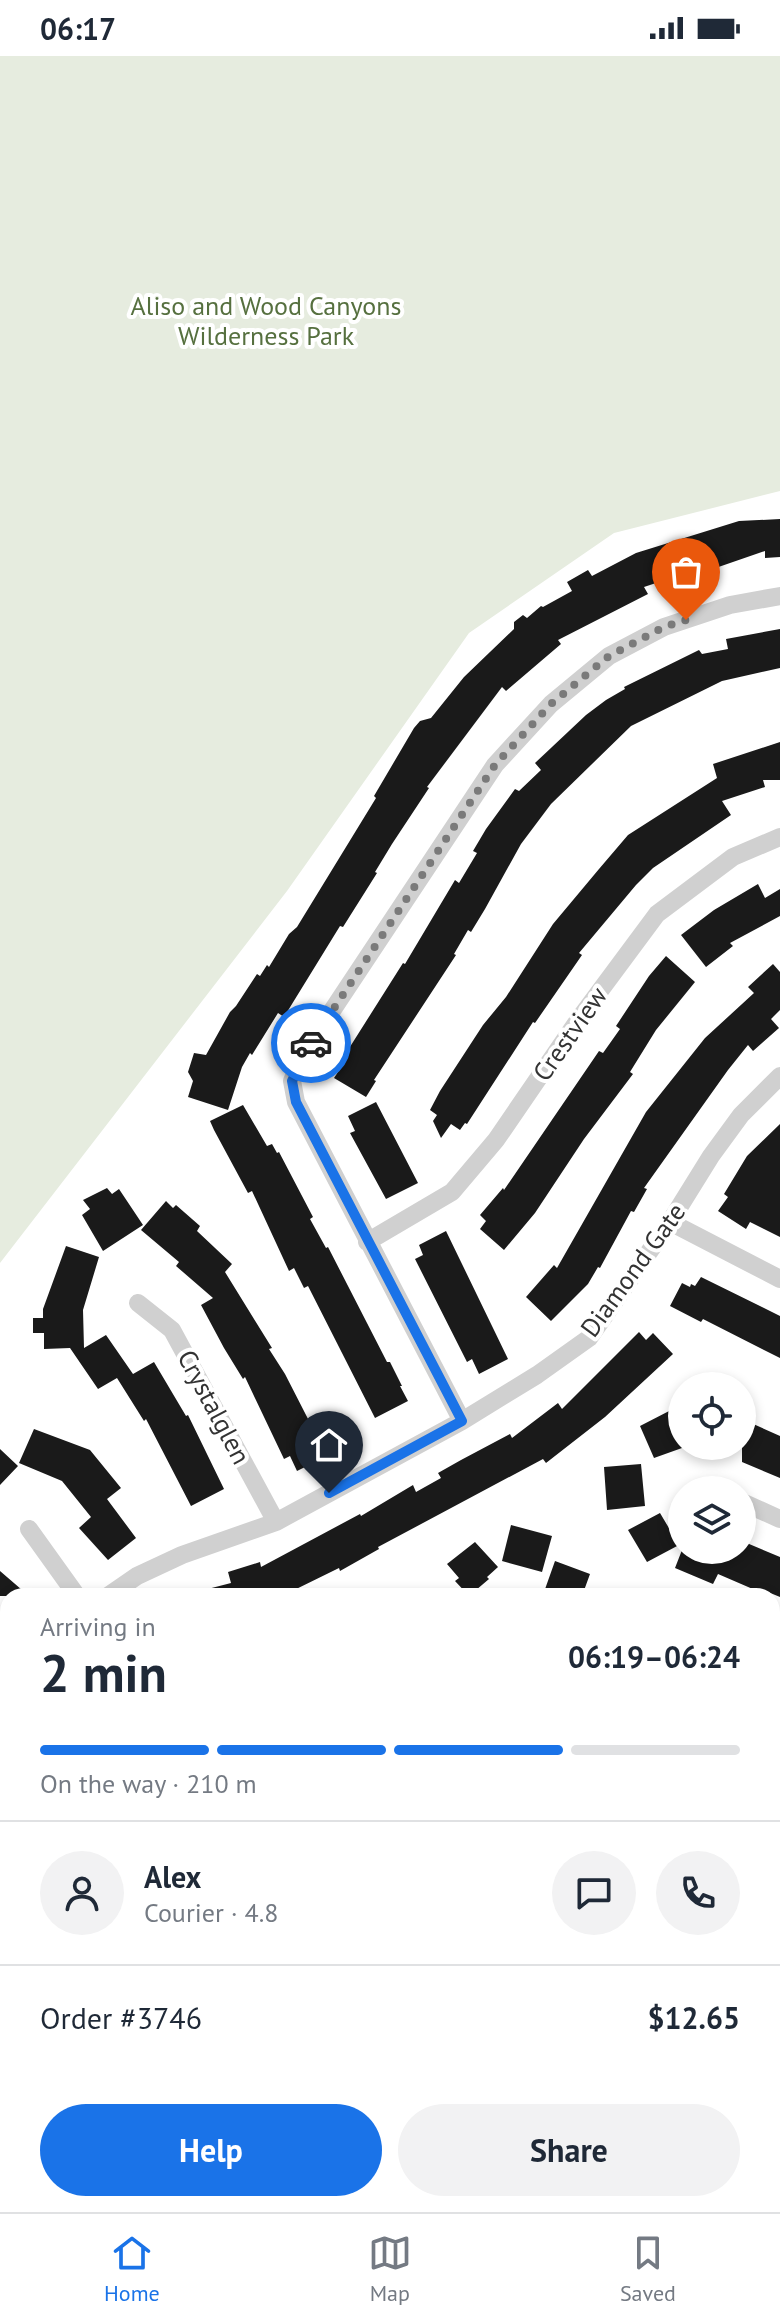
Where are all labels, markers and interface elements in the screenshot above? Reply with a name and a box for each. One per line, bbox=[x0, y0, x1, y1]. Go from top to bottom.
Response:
text: 06:17 bbox=[40, 9, 116, 48]
park label: Aliso and Wood Canyons Wilderness Park bbox=[131, 289, 401, 352]
pin bbox=[652, 538, 720, 620]
icon: bag bbox=[664, 550, 708, 594]
street label: Crestview bbox=[525, 980, 614, 1087]
courier bbox=[271, 1003, 351, 1083]
icon: car bbox=[289, 1021, 333, 1065]
street label: Diamond Gate bbox=[573, 1196, 692, 1343]
street label: Crystalglen bbox=[171, 1344, 258, 1470]
map controls bbox=[668, 1372, 756, 1564]
button: locate bbox=[668, 1372, 756, 1460]
pin bbox=[295, 1411, 363, 1493]
icon: home bbox=[307, 1423, 351, 1467]
button: layers bbox=[668, 1476, 756, 1564]
text: Arriving in bbox=[40, 1610, 156, 1643]
text: 06:19–06:24 bbox=[568, 1637, 740, 1676]
text: 2 min bbox=[40, 1639, 167, 1706]
text: On the way · 210 m bbox=[40, 1767, 257, 1800]
button: person bbox=[40, 1851, 124, 1935]
button: chat bbox=[552, 1851, 636, 1935]
button: phone bbox=[656, 1851, 740, 1935]
text: Alex bbox=[144, 1857, 201, 1896]
text: Courier · 4.8 bbox=[144, 1896, 278, 1929]
text: Order #3746 bbox=[40, 1998, 202, 2037]
text: $12.65 bbox=[648, 1998, 740, 2037]
button: Help bbox=[40, 2104, 382, 2196]
button: Share bbox=[398, 2104, 740, 2196]
tab: Home bbox=[104, 2231, 160, 2307]
tab: Map bbox=[368, 2231, 412, 2307]
tab: Saved bbox=[620, 2231, 676, 2307]

